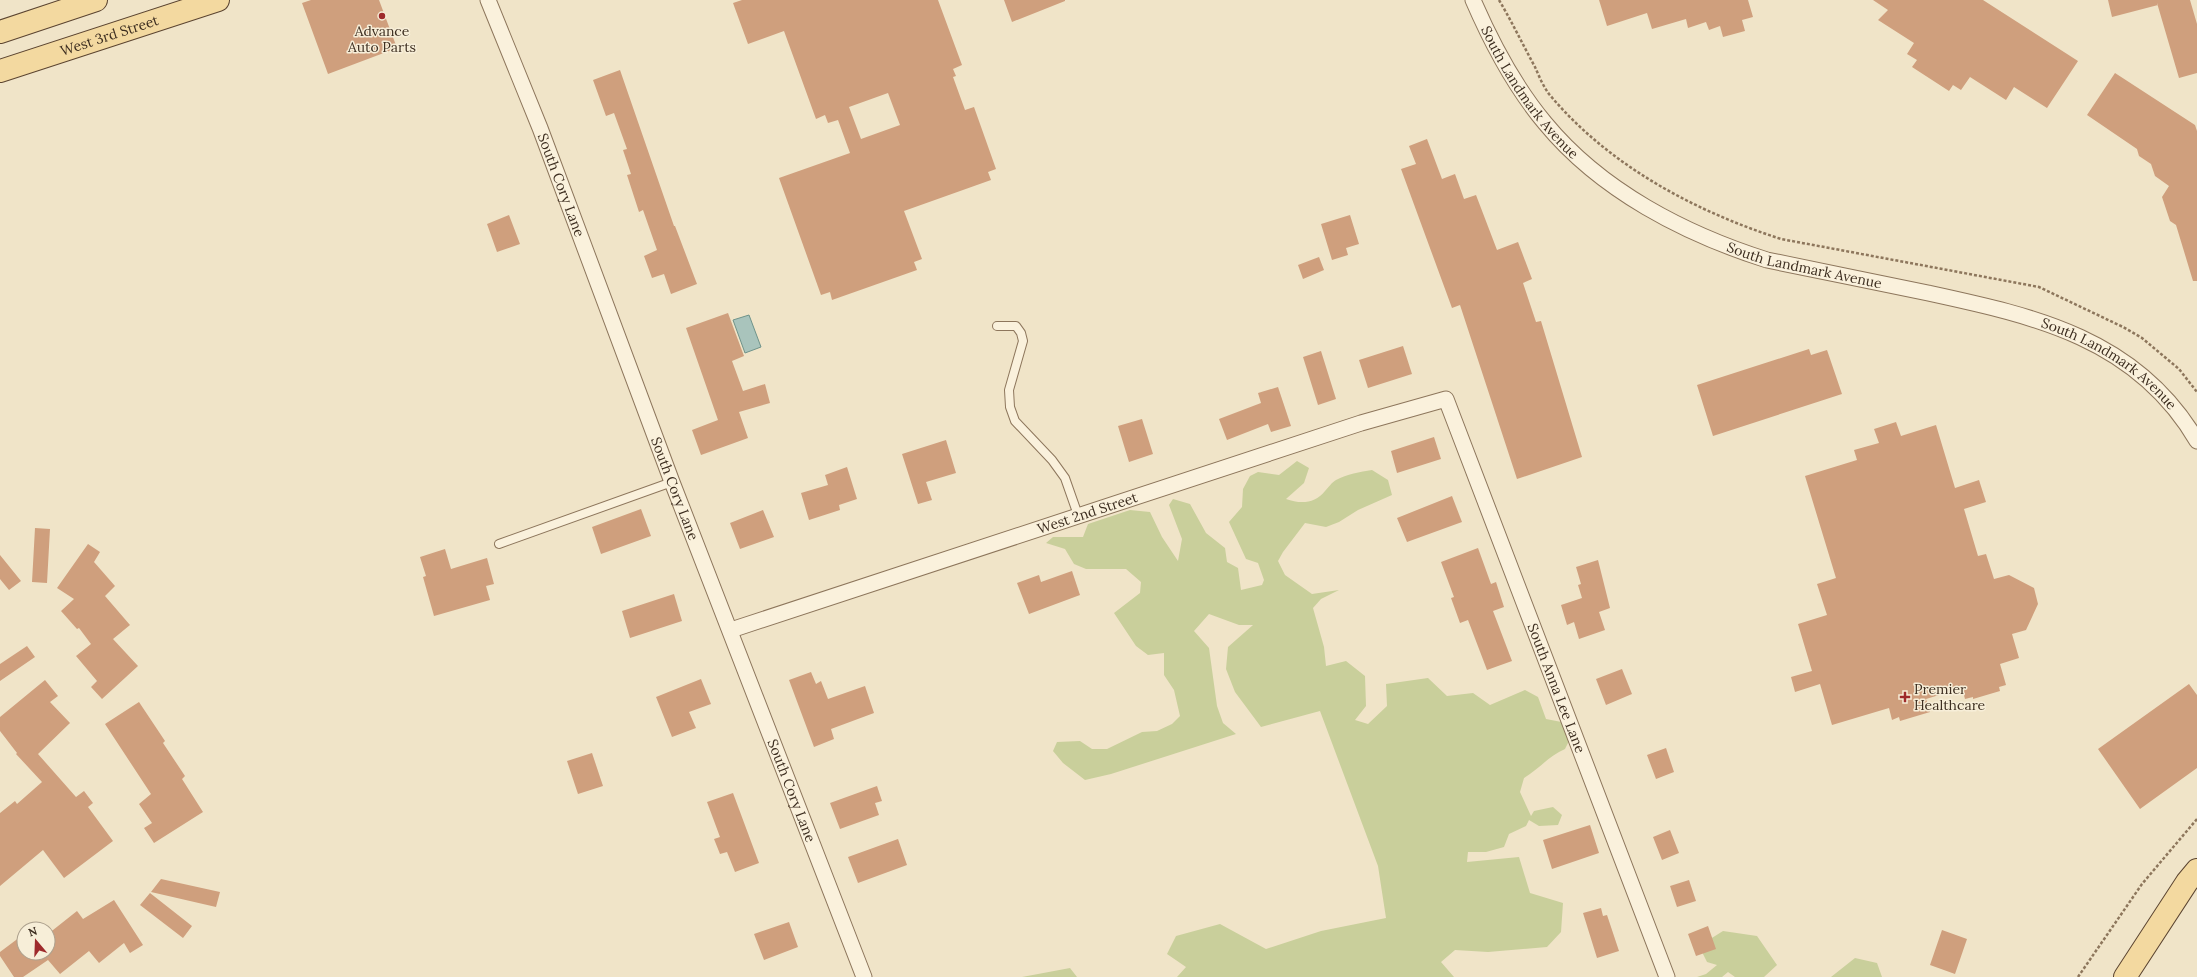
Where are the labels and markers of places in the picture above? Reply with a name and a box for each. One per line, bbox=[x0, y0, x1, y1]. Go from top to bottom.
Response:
marker: Advance Auto Parts bbox=[377, 11, 387, 21]
place label: Advance Auto Parts bbox=[347, 22, 416, 56]
place label: Premier Healthcare bbox=[1914, 680, 1986, 714]
marker: Premier Healthcare bbox=[1899, 691, 1911, 703]

